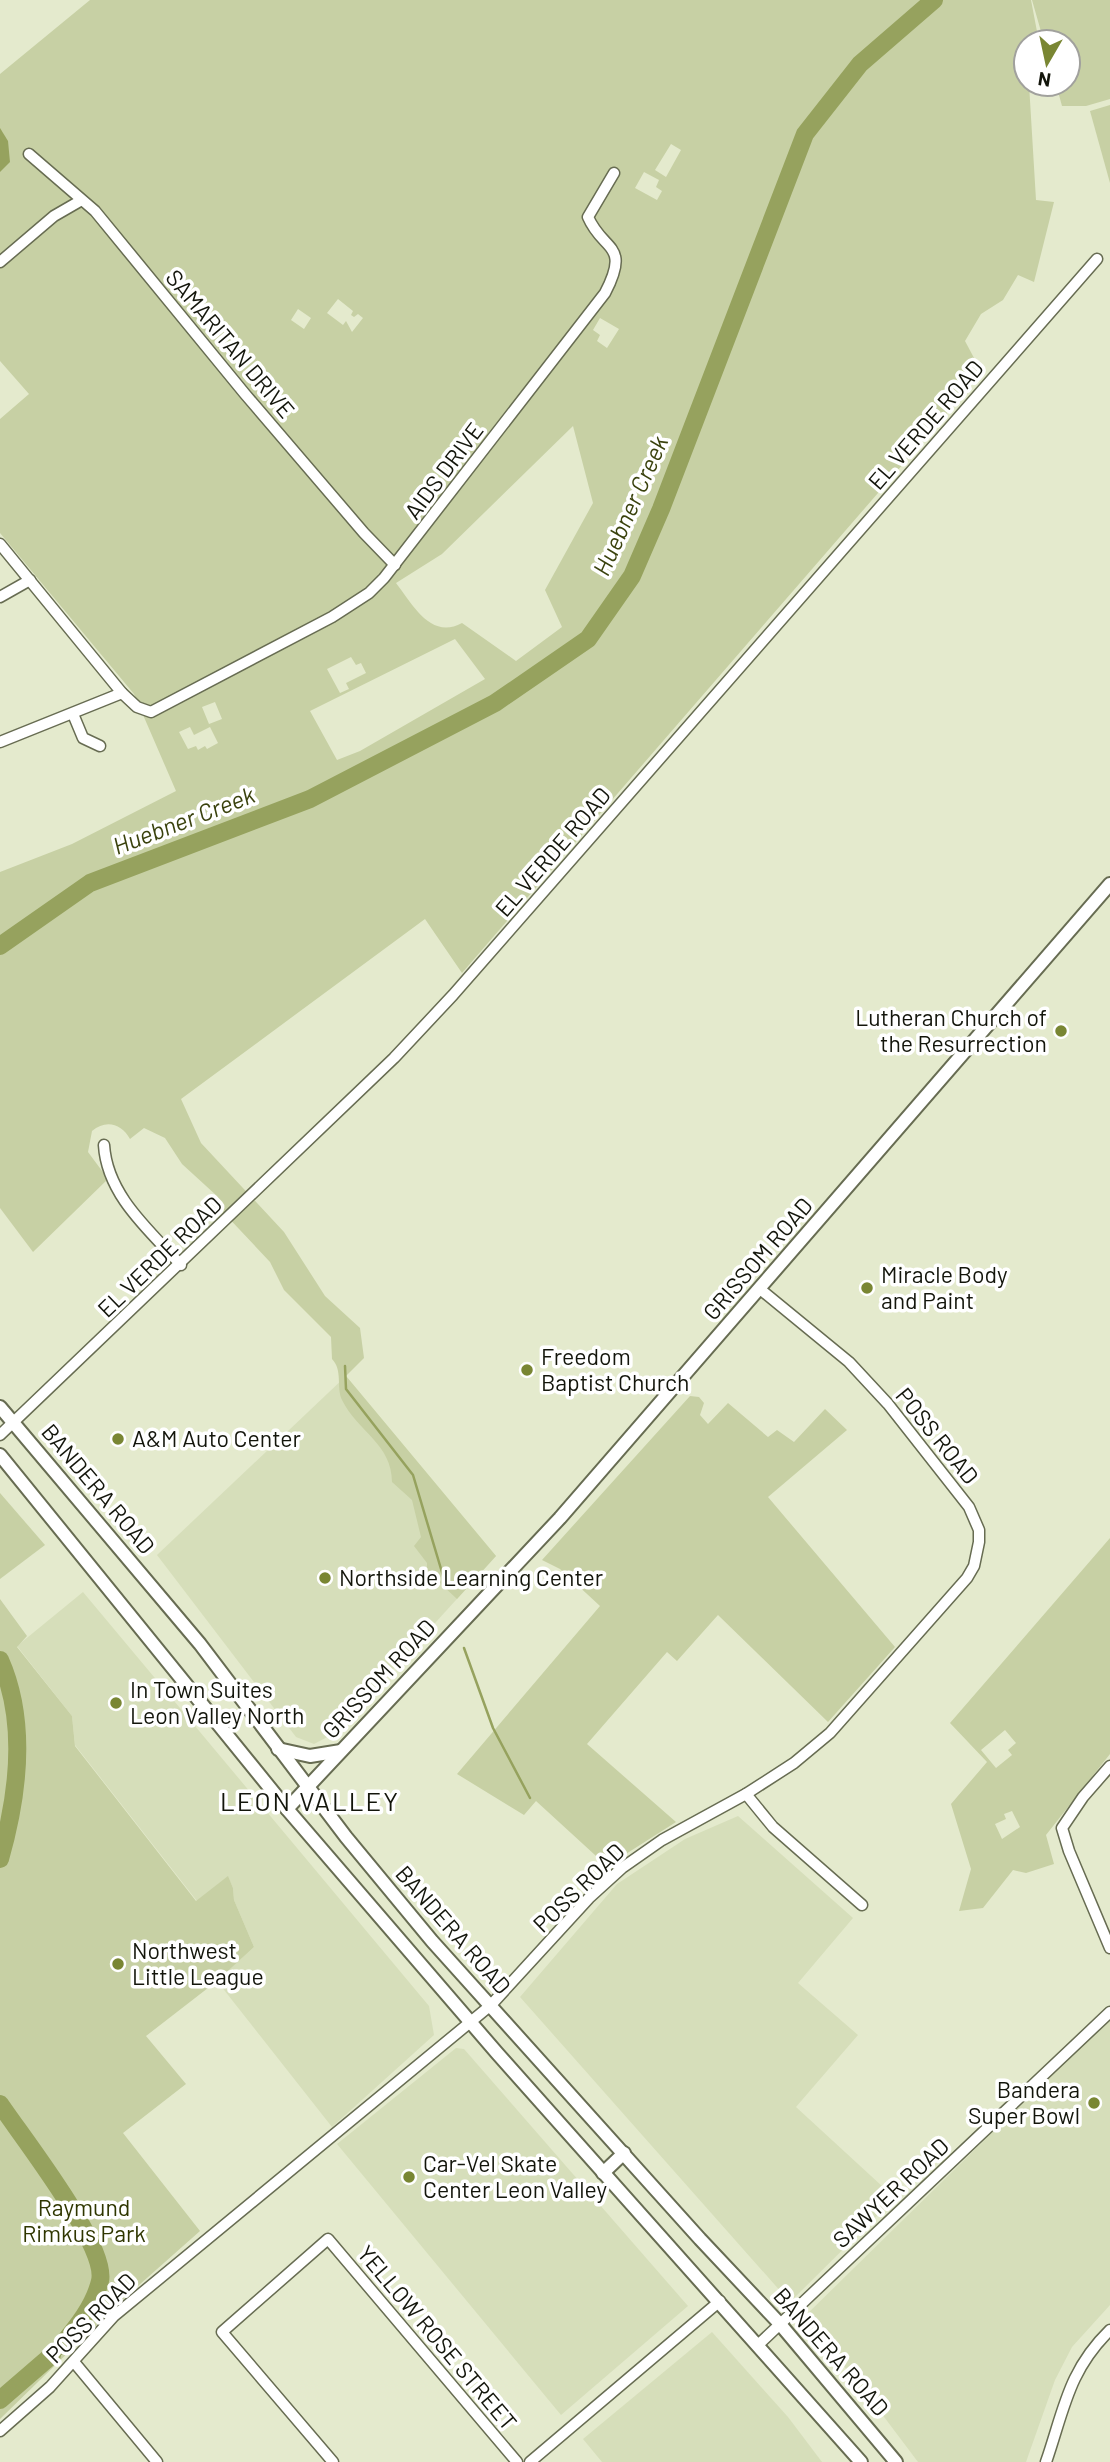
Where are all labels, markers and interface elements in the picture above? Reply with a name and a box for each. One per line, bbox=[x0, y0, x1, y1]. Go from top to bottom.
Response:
north arrow bbox=[1012, 28, 1082, 98]
text: N bbox=[1036, 68, 1052, 93]
street label: SAMARITAN DRIVE bbox=[161, 263, 301, 423]
street label: EL VERDE ROAD bbox=[862, 354, 989, 495]
street label: AIDS DRIVE bbox=[398, 417, 489, 524]
water label: Huebner Creek bbox=[586, 431, 673, 580]
water label: Huebner Creek bbox=[108, 779, 259, 860]
street label: EL VERDE ROAD bbox=[489, 781, 616, 922]
place label: Lutheran Church of the Resurrection bbox=[855, 1003, 1047, 1057]
marker: Lutheran Church of the Resurrection bbox=[1053, 1023, 1069, 1039]
street label: EL VERDE ROAD bbox=[91, 1190, 227, 1323]
street label: GRISSOM ROAD bbox=[697, 1191, 818, 1325]
place label: Miracle Body and Paint bbox=[881, 1260, 1008, 1314]
marker: Miracle Body and Paint bbox=[859, 1280, 875, 1296]
place label: Freedom Baptist Church bbox=[541, 1342, 689, 1396]
marker: Freedom Baptist Church bbox=[519, 1362, 535, 1378]
street label: POSS ROAD bbox=[890, 1382, 985, 1489]
street label: BANDERA ROAD bbox=[36, 1418, 161, 1559]
place label: A&M Auto Center bbox=[132, 1424, 301, 1452]
marker: A&M Auto Center bbox=[110, 1431, 126, 1447]
place label: Northside Learning Center bbox=[339, 1563, 604, 1591]
marker: Northside Learning Center bbox=[317, 1570, 333, 1586]
street label: GRISSOM ROAD bbox=[316, 1613, 441, 1744]
place label: In Town Suites Leon Valley North bbox=[130, 1675, 304, 1729]
marker: In Town Suites Leon Valley North bbox=[108, 1695, 124, 1711]
district label: LEON VALLEY bbox=[220, 1785, 400, 1816]
street label: POSS ROAD bbox=[527, 1837, 630, 1938]
street label: BANDERA ROAD bbox=[390, 1859, 517, 1999]
place label: Northwest Little League bbox=[132, 1936, 264, 1990]
marker: Northwest Little League bbox=[110, 1956, 126, 1972]
place label: Bandera Super Bowl bbox=[968, 2075, 1080, 2129]
marker: Bandera Super Bowl bbox=[1086, 2095, 1102, 2111]
street label: SAWYER ROAD bbox=[827, 2131, 954, 2253]
place label: Car-Vel Skate Center Leon Valley bbox=[423, 2149, 607, 2203]
marker: Car-Vel Skate Center Leon Valley bbox=[401, 2169, 417, 2185]
park label: Raymund Rimkus Park bbox=[22, 2193, 146, 2247]
street label: YELLOW ROSE STREET bbox=[352, 2239, 523, 2436]
street label: POSS ROAD bbox=[39, 2266, 141, 2368]
street label: BANDERA ROAD bbox=[768, 2281, 895, 2421]

